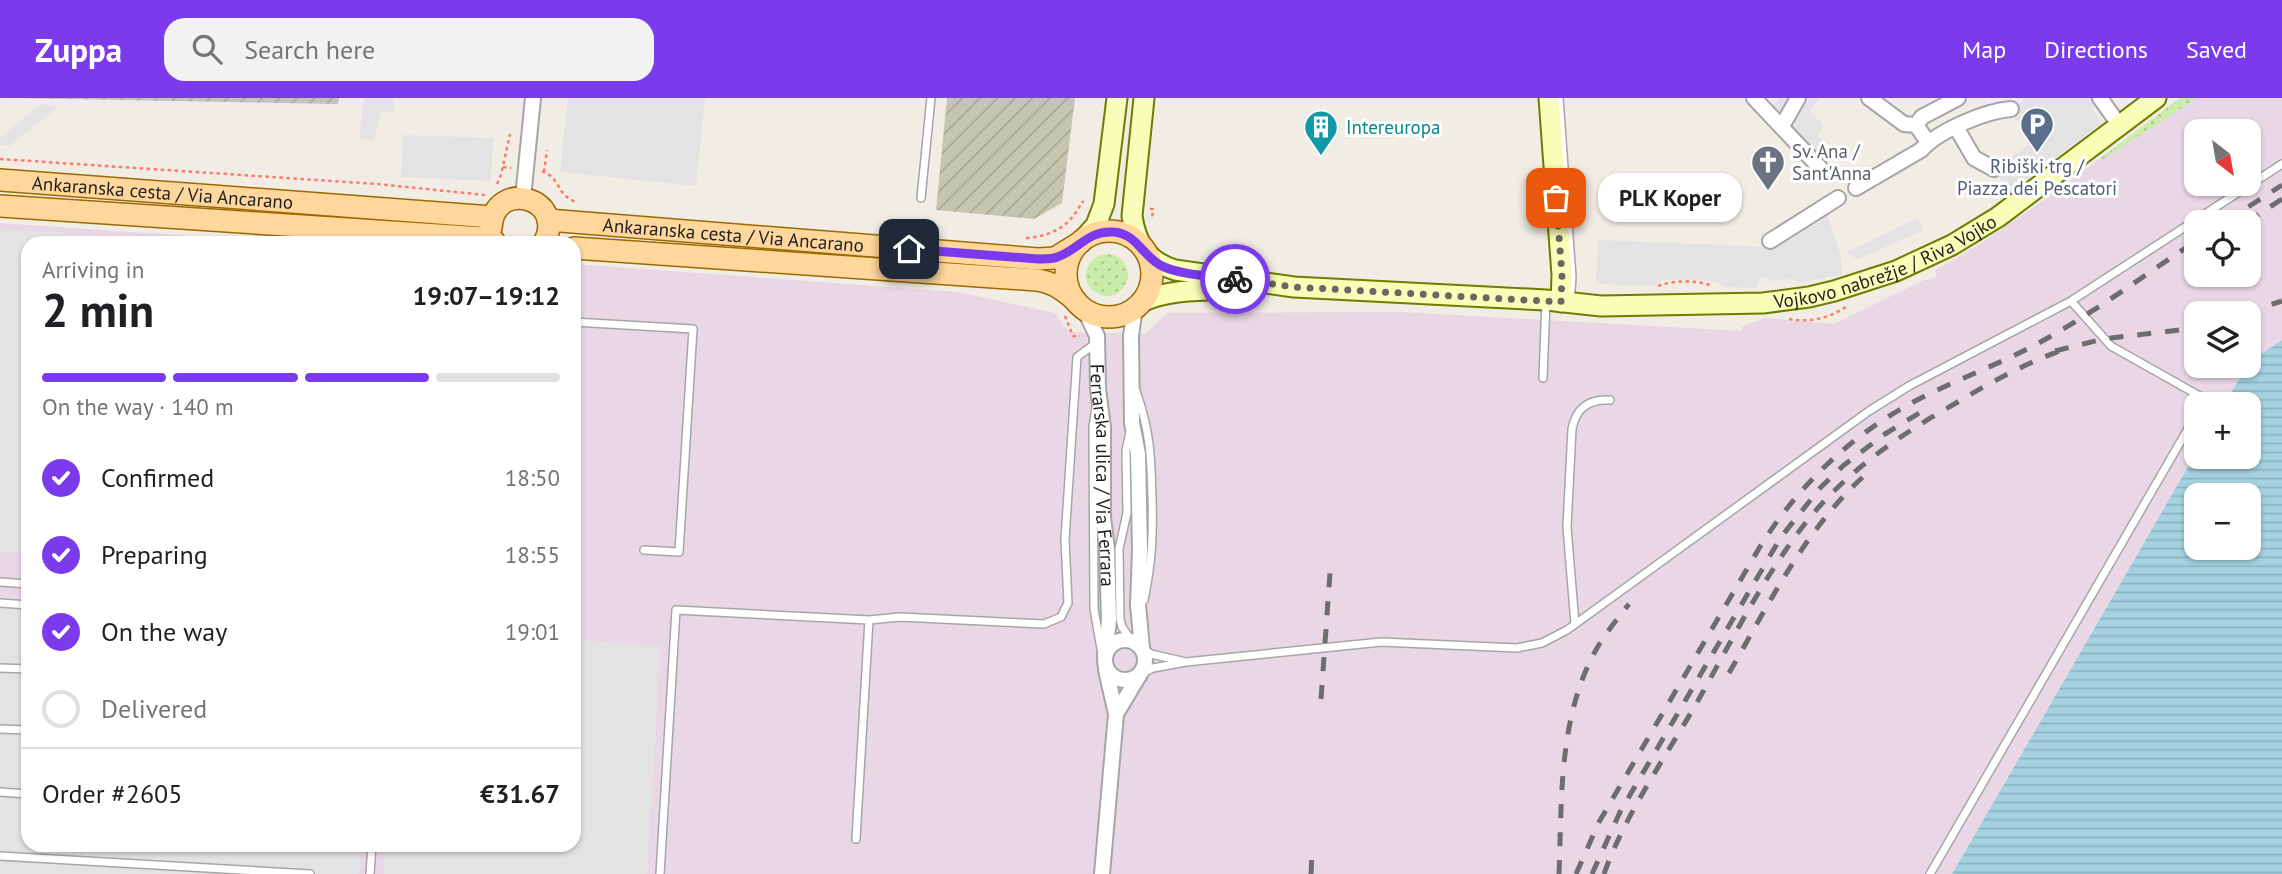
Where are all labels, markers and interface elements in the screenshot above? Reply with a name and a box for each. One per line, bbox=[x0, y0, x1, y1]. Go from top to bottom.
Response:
search box bbox=[164, 18, 654, 81]
text: Zuppa bbox=[35, 28, 122, 71]
icon: search bbox=[188, 30, 226, 68]
text: Search here bbox=[244, 33, 375, 66]
text: Map bbox=[1962, 34, 2006, 65]
text: Directions bbox=[2044, 34, 2148, 65]
text: Saved bbox=[2186, 34, 2247, 65]
parking icon: Ribiški trg / Piazza dei Pescatori bbox=[2018, 105, 2056, 154]
building icon: Intereuropa bbox=[1302, 108, 1340, 157]
place label: Intereuropa bbox=[1346, 115, 1441, 139]
north arrow bbox=[2184, 119, 2261, 196]
map controls bbox=[2184, 119, 2261, 560]
place label: Sv. Ana / Sant'Anna bbox=[1792, 139, 1872, 185]
church icon: Sv. Ana / Sant'Anna bbox=[1749, 143, 1787, 192]
place label: Ribiški trg / Piazza dei Pescatori bbox=[1957, 154, 2117, 200]
pin bbox=[1526, 168, 1586, 228]
street label: Ankaranska cesta / Via Ancarano bbox=[31, 170, 294, 214]
callout: PLK Koper bbox=[1598, 174, 1742, 222]
icon: bag bbox=[1537, 179, 1575, 217]
text: PLK Koper bbox=[1619, 183, 1721, 212]
street label: Vojkovo nabrežje / Riva Vojko bbox=[1771, 209, 2001, 314]
button: locate bbox=[2184, 210, 2261, 287]
street label: Ankaranska cesta / Via Ancarano bbox=[602, 212, 865, 257]
pin bbox=[879, 219, 939, 279]
icon: home bbox=[890, 230, 928, 268]
courier bbox=[1200, 244, 1270, 314]
text: Arriving in bbox=[42, 255, 144, 284]
icon: bike bbox=[1216, 260, 1254, 298]
text: 19:07–19:12 bbox=[413, 279, 560, 312]
text: 2 min bbox=[42, 280, 154, 340]
button: layers bbox=[2184, 301, 2261, 378]
street label: Ferrarska ulica / Via Ferrara bbox=[1086, 364, 1120, 587]
text: On the way · 140 m bbox=[42, 392, 234, 421]
button: + bbox=[2184, 392, 2261, 469]
icon: check bbox=[42, 459, 80, 497]
text: Confirmed bbox=[101, 461, 214, 494]
text: 18:50 bbox=[505, 463, 560, 492]
button: − bbox=[2184, 483, 2261, 560]
icon: check bbox=[42, 536, 80, 574]
text: Preparing bbox=[101, 538, 208, 571]
text: 18:55 bbox=[505, 540, 560, 569]
icon: check bbox=[42, 613, 80, 651]
text: On the way bbox=[101, 615, 227, 648]
text: 19:01 bbox=[505, 617, 560, 646]
text: Delivered bbox=[101, 692, 207, 725]
text: Order #2605 bbox=[42, 777, 182, 810]
text: €31.67 bbox=[480, 777, 560, 810]

